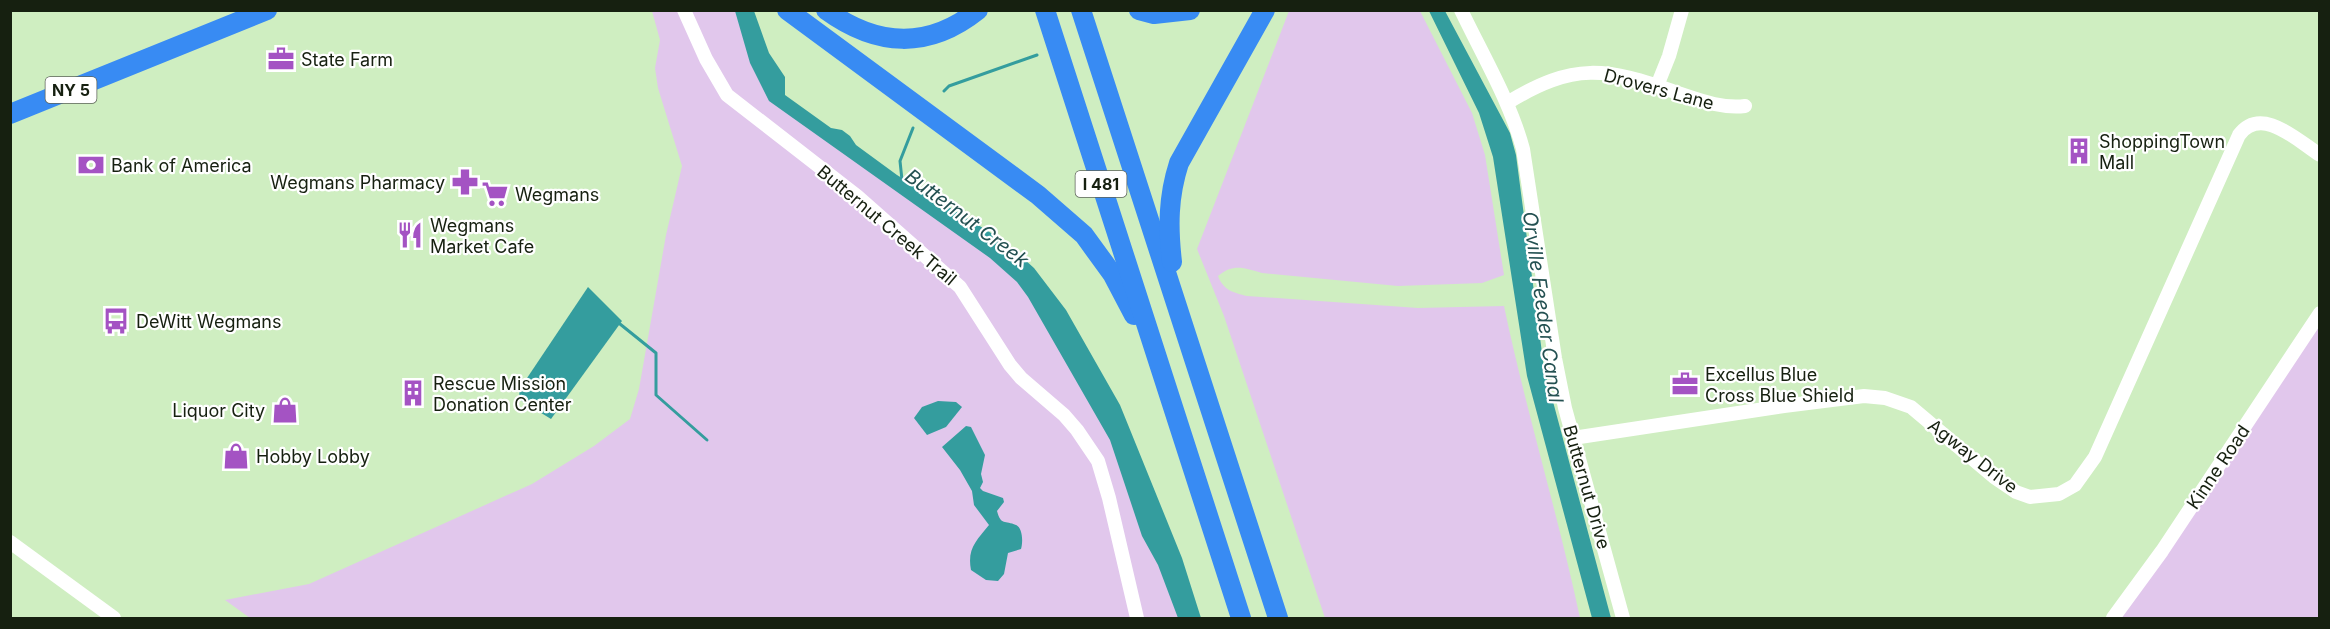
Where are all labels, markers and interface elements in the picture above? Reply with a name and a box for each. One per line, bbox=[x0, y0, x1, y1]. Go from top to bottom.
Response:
office icon: State Farm bbox=[266, 44, 296, 74]
place label: State Farm bbox=[301, 49, 393, 70]
street label: Drovers Lane bbox=[1602, 64, 1716, 114]
road number: NY 5 bbox=[46, 77, 97, 103]
place label: ShoppingTown Mall bbox=[2099, 131, 2225, 173]
building icon: ShoppingTown Mall bbox=[2064, 136, 2094, 166]
bank icon: Bank of America bbox=[76, 150, 106, 180]
place label: Bank of America bbox=[111, 155, 252, 176]
street label: Butternut Creek Trail bbox=[813, 161, 961, 289]
water label: Butternut Creek bbox=[901, 164, 1034, 273]
pharmacy icon: Wegmans Pharmacy bbox=[450, 167, 480, 197]
road number: I 481 bbox=[1076, 171, 1126, 197]
place label: Wegmans Pharmacy bbox=[270, 172, 445, 193]
supermarket icon: Wegmans bbox=[480, 179, 510, 209]
place label: Wegmans bbox=[515, 184, 599, 205]
water label: Orville Feeder Canal bbox=[1518, 210, 1568, 404]
place label: Wegmans Market Cafe bbox=[430, 215, 534, 257]
restaurant icon: Wegmans Market Cafe bbox=[395, 220, 425, 250]
bus stop icon: DeWitt Wegmans bbox=[101, 306, 131, 336]
place label: DeWitt Wegmans bbox=[136, 311, 281, 332]
place label: Excellus Blue Cross Blue Shield bbox=[1705, 364, 1854, 406]
office icon: Excellus Blue Cross Blue Shield bbox=[1670, 369, 1700, 399]
place label: Rescue Mission Donation Center bbox=[433, 373, 572, 415]
building icon: Rescue Mission Donation Center bbox=[398, 378, 428, 408]
shop icon: Liquor City bbox=[270, 395, 300, 425]
place label: Liquor City bbox=[172, 400, 265, 421]
street label: Agway Drive bbox=[1924, 415, 2022, 497]
street label: Kinne Road bbox=[2182, 421, 2254, 513]
street label: Butternut Drive bbox=[1559, 423, 1615, 551]
shop icon: Hobby Lobby bbox=[221, 441, 251, 471]
place label: Hobby Lobby bbox=[256, 446, 370, 467]

